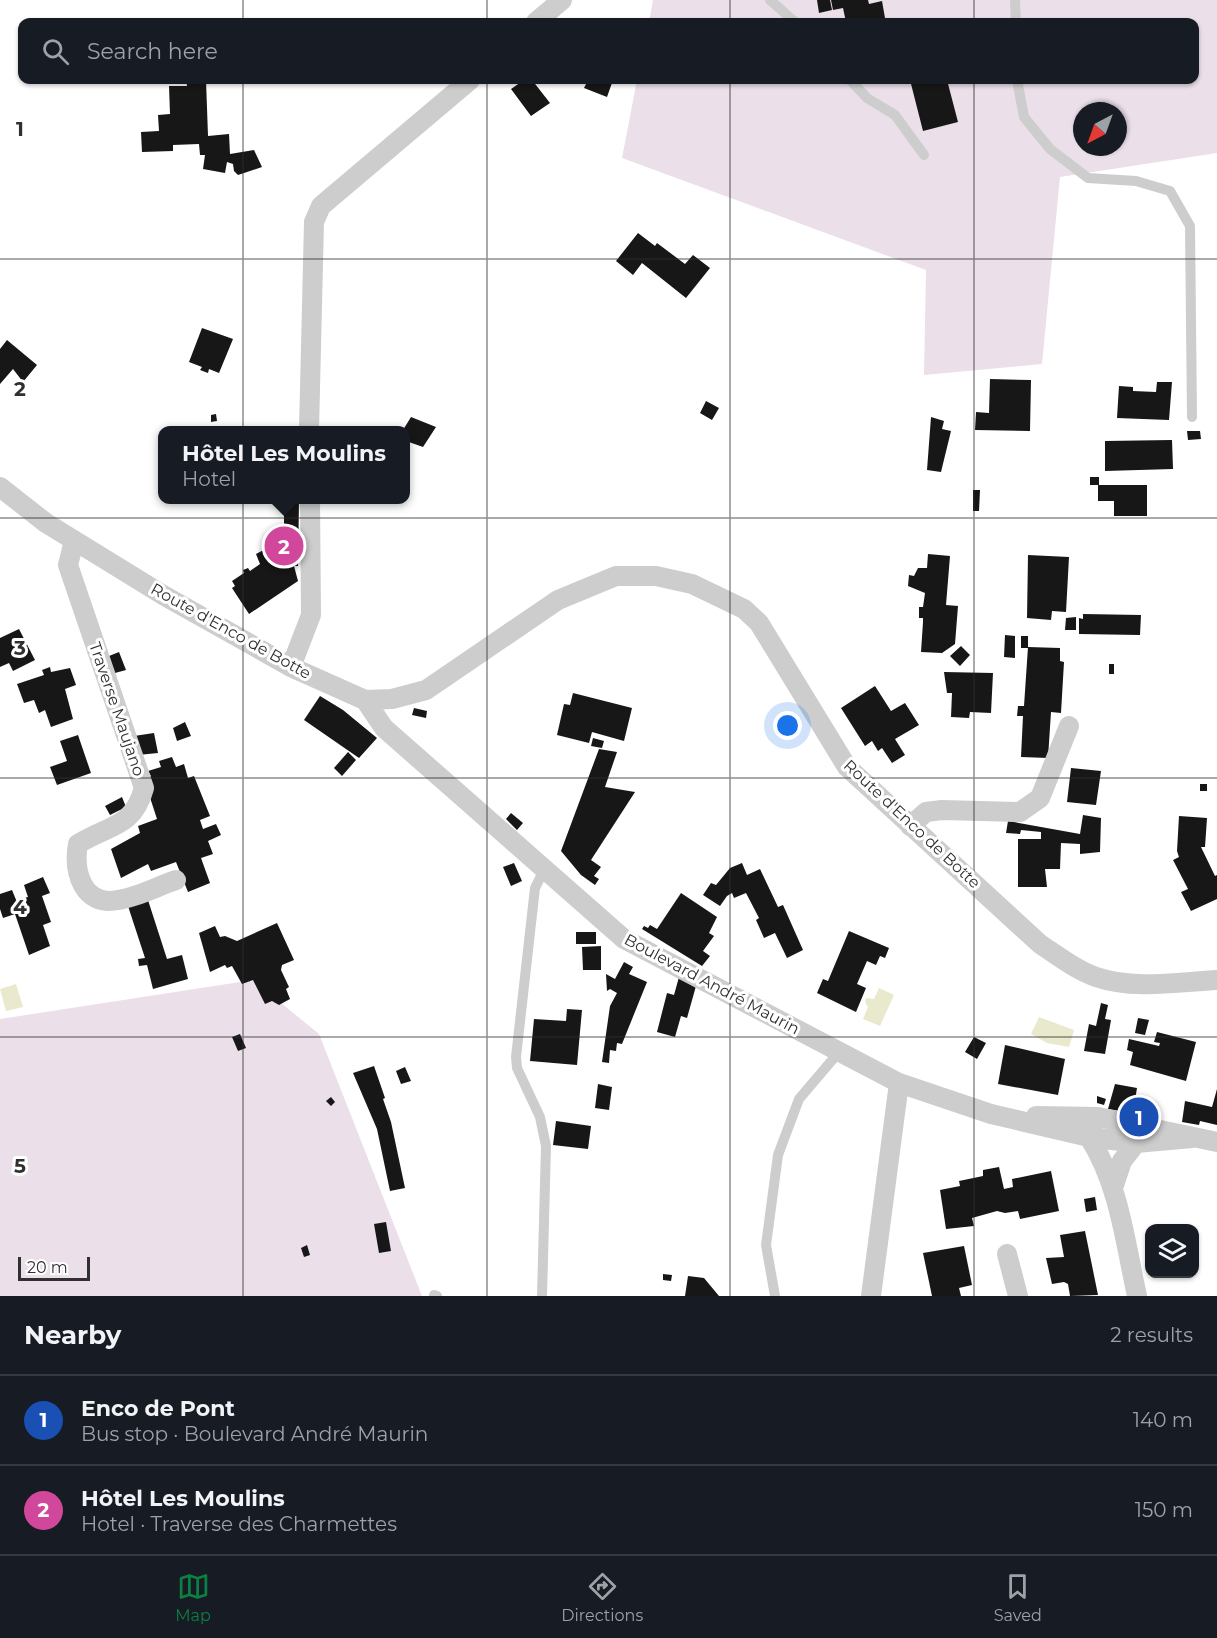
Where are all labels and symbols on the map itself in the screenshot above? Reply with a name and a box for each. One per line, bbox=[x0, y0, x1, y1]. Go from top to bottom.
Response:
north arrow bbox=[1073, 102, 1127, 156]
text: 1 bbox=[16, 117, 24, 141]
text: 2 bbox=[14, 377, 26, 401]
pin: 2 bbox=[264, 524, 304, 568]
street label: Route d'Enco de Botte bbox=[148, 579, 314, 683]
text: 3 bbox=[13, 636, 26, 660]
street label: Traverse Maujano bbox=[85, 640, 149, 778]
your location bbox=[773, 711, 802, 740]
street label: Route d'Enco de Botte bbox=[840, 756, 984, 892]
text: 4 bbox=[13, 895, 27, 919]
street label: Boulevard André Maurin bbox=[621, 930, 803, 1038]
pin: 1 bbox=[1120, 1094, 1158, 1140]
text: 5 bbox=[14, 1154, 26, 1178]
scale bar bbox=[18, 1254, 90, 1282]

